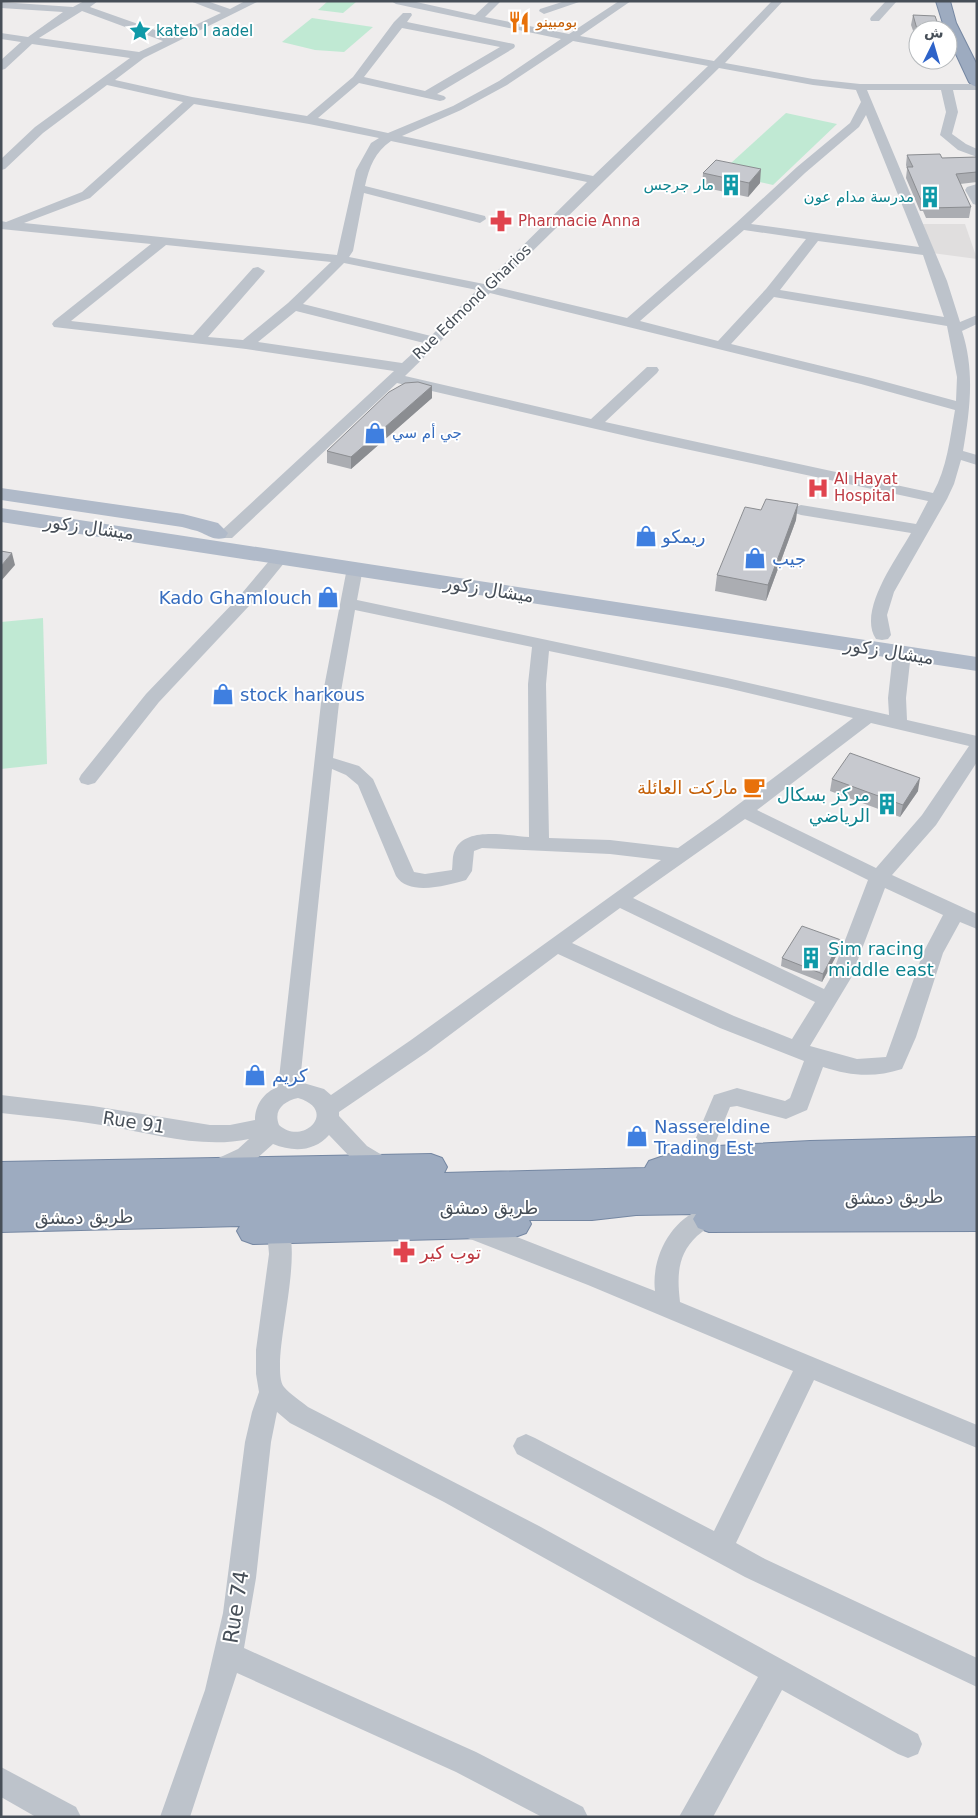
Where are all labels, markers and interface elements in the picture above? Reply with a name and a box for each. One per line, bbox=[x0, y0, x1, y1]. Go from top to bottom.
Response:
restaurant icon: بومبينو bbox=[506, 9, 532, 35]
place label: بومبينو bbox=[535, 13, 577, 31]
place icon: kateb l aadel bbox=[127, 18, 153, 44]
north arrow bbox=[908, 20, 958, 70]
place label: kateb l aadel bbox=[156, 22, 253, 40]
text: ش bbox=[924, 23, 944, 41]
building icon: مار جرجس bbox=[718, 172, 744, 198]
place label: مار جرجس bbox=[643, 176, 714, 194]
building icon: مدرسة مدام عون bbox=[917, 184, 943, 210]
place label: مدرسة مدام عون bbox=[804, 188, 914, 206]
pharmacy icon: Pharmacie Anna bbox=[488, 208, 514, 234]
place label: Pharmacie Anna bbox=[518, 212, 640, 230]
street label: Rue Edmond Gharios bbox=[409, 241, 535, 363]
shop icon: جي أم سي bbox=[362, 420, 388, 446]
place label: جي أم سي bbox=[392, 423, 462, 443]
place label: Al Hayat Hospital bbox=[834, 470, 898, 505]
hospital icon: Al Hayat Hospital bbox=[805, 475, 831, 501]
street label: ميشال زكور bbox=[42, 510, 135, 545]
shop icon: ريمكو bbox=[633, 523, 659, 549]
place label: ريمكو bbox=[661, 526, 705, 548]
shop icon: جيب bbox=[742, 545, 768, 571]
place label: جيب bbox=[772, 548, 806, 569]
street label: ميشال زكور bbox=[441, 571, 535, 607]
shop icon: Kado Ghamlouch bbox=[315, 584, 341, 610]
place label: Kado Ghamlouch bbox=[159, 587, 312, 608]
street label: ميشال زكور bbox=[841, 633, 935, 669]
shop icon: stock harkous bbox=[210, 681, 236, 707]
place label: stock harkous bbox=[240, 684, 365, 705]
cafe icon: ماركت العائلة bbox=[741, 774, 767, 800]
place label: ماركت العائلة bbox=[637, 777, 738, 798]
place label: مركز بسكال الرياضي bbox=[777, 784, 870, 827]
building icon: مركز بسكال الرياضي bbox=[874, 791, 900, 817]
place label: Sim racing middle east bbox=[828, 938, 934, 980]
building icon: Sim racing middle east bbox=[798, 945, 824, 971]
shop icon: كريم bbox=[242, 1062, 268, 1088]
place label: كريم bbox=[272, 1065, 308, 1087]
street label: Rue 91 bbox=[101, 1107, 167, 1137]
place label: Nassereldine Trading Est bbox=[653, 1116, 770, 1158]
shop icon: Nassereldine Trading Est bbox=[624, 1123, 650, 1149]
street label: طريق دمشق bbox=[844, 1186, 944, 1209]
street label: طريق دمشق bbox=[440, 1197, 538, 1219]
street label: طريق دمشق bbox=[34, 1206, 134, 1229]
pharmacy icon: توب كير bbox=[391, 1239, 417, 1265]
place label: توب كير bbox=[419, 1242, 481, 1264]
street label: Rue 74 bbox=[218, 1569, 254, 1645]

